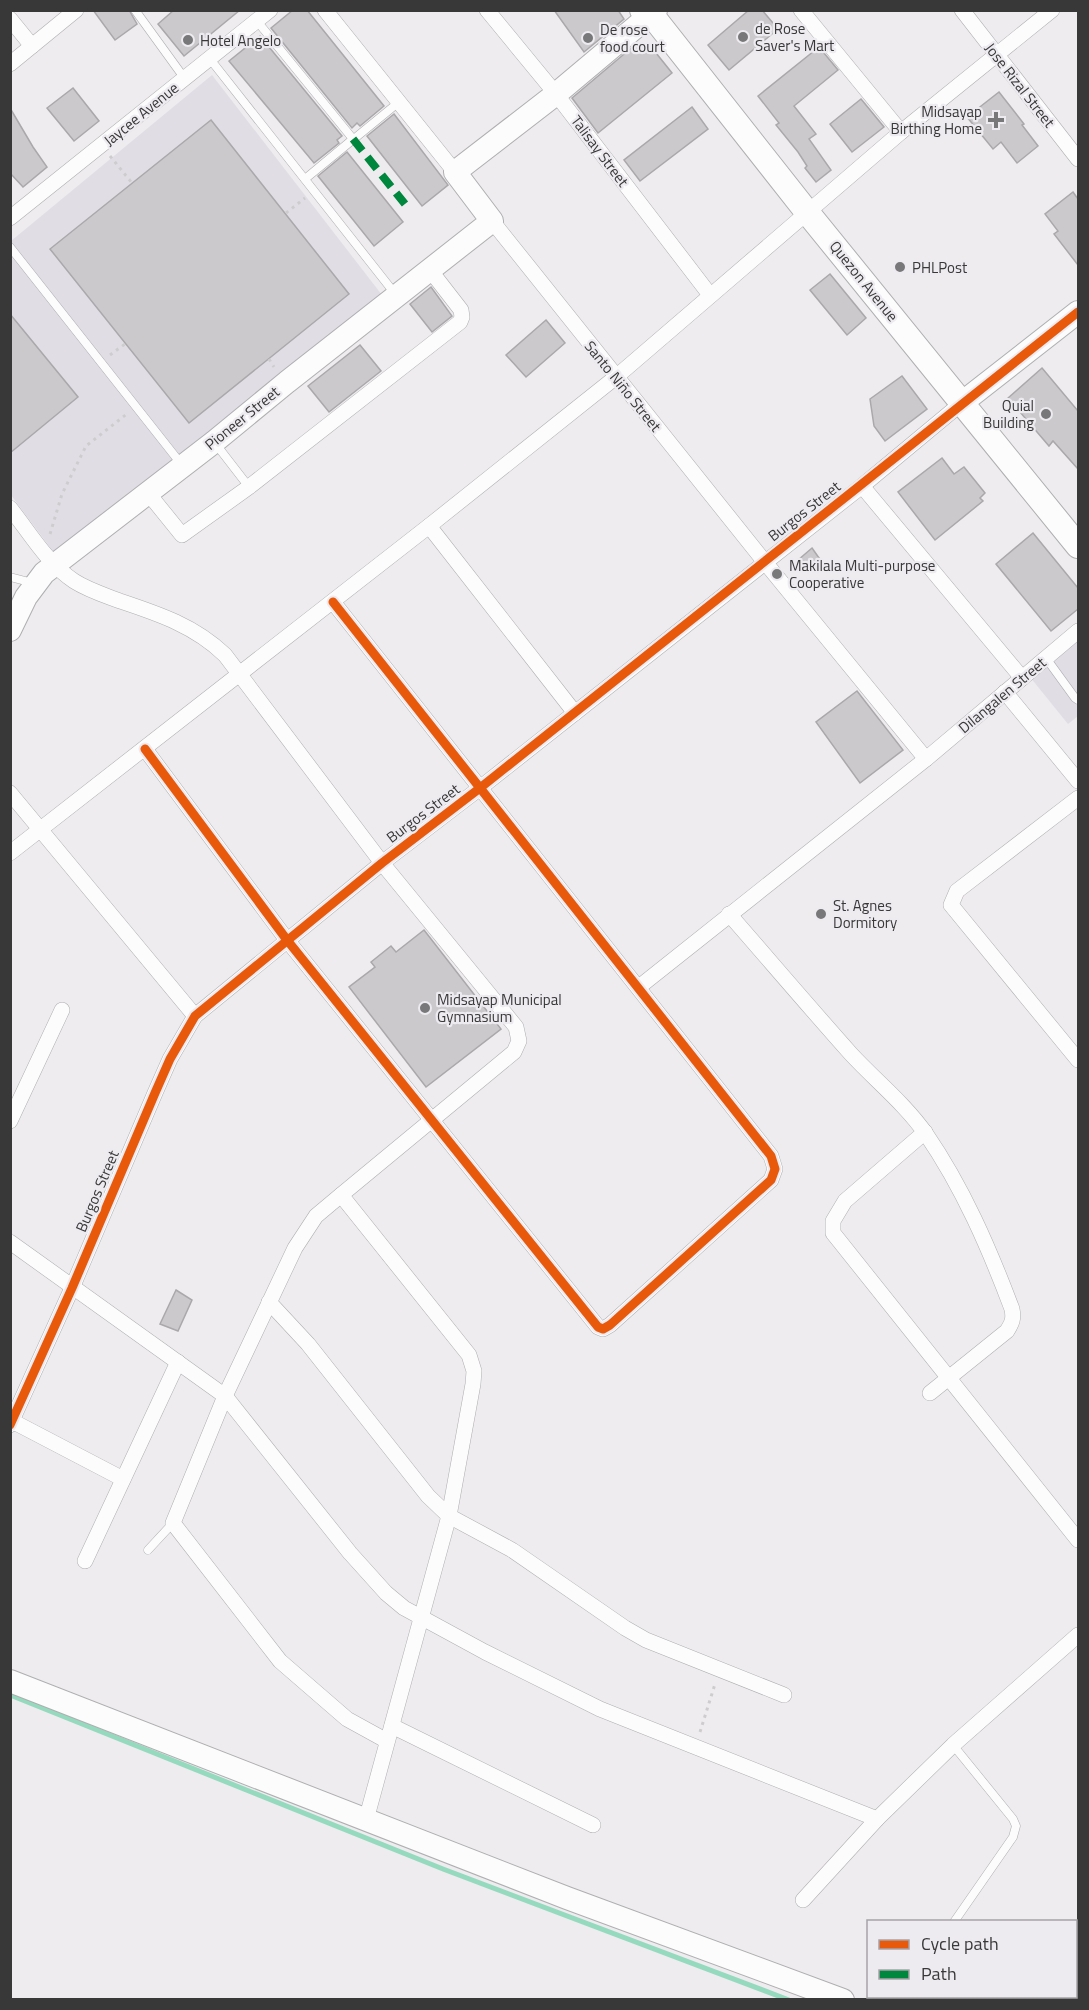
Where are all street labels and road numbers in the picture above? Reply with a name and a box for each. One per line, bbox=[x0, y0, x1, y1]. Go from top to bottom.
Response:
street label: Jose Rizal Street bbox=[979, 38, 1061, 133]
street label: Jaycee Avenue bbox=[99, 77, 183, 151]
street label: Talisay Street bbox=[565, 110, 635, 192]
street label: Quezon Avenue bbox=[824, 236, 904, 326]
street label: Santo Niño Street bbox=[579, 335, 667, 437]
street label: Pioneer Street bbox=[200, 380, 285, 455]
street label: Burgos Street bbox=[763, 475, 846, 547]
street label: Dilangalen Street bbox=[953, 651, 1051, 739]
street label: Burgos Street bbox=[381, 777, 465, 848]
street label: Burgos Street bbox=[69, 1146, 125, 1235]

